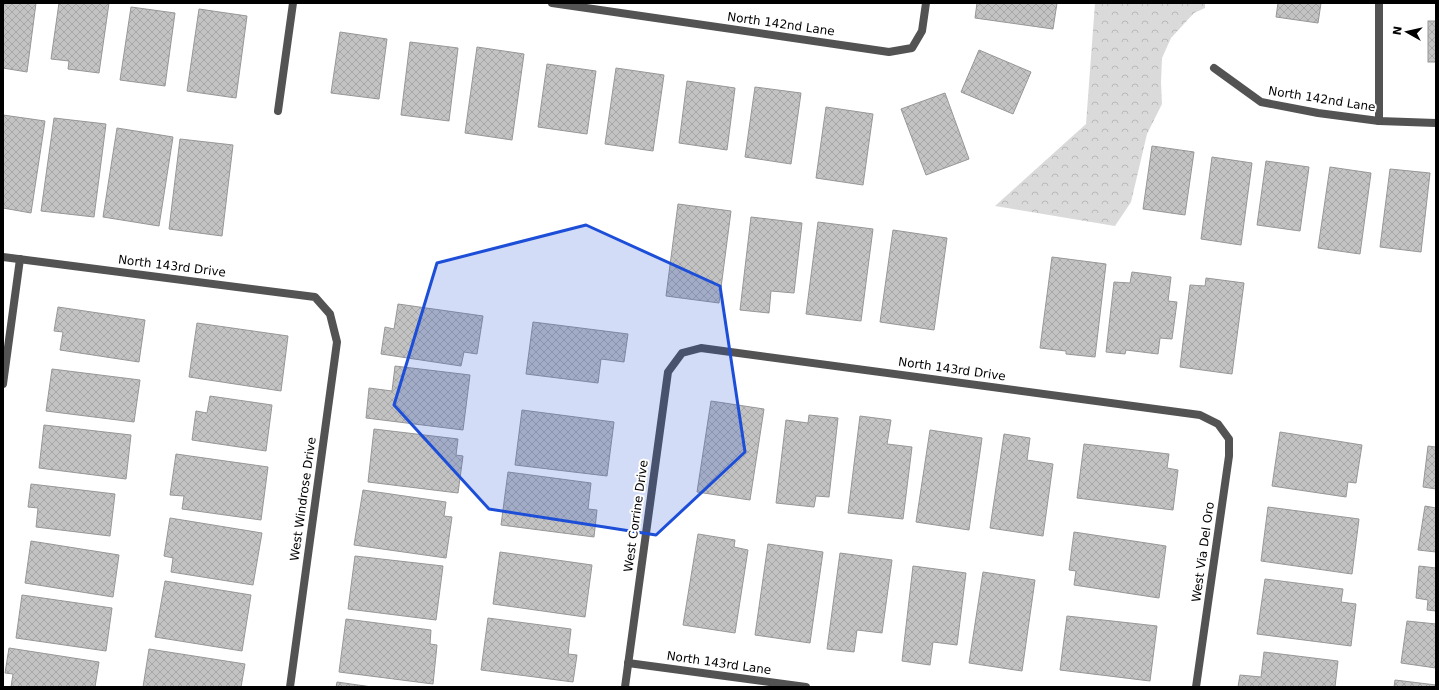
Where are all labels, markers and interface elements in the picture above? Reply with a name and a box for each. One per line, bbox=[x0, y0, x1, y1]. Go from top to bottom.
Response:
street label: North 142nd Lane bbox=[726, 10, 836, 38]
north arrow bbox=[1387, 12, 1427, 52]
text: N bbox=[1391, 25, 1405, 36]
street label: North 142nd Lane bbox=[1267, 84, 1377, 114]
street label: North 143rd Drive bbox=[117, 252, 227, 280]
street label: North 143rd Drive bbox=[897, 355, 1007, 383]
street label: West Windrose Drive bbox=[287, 436, 319, 562]
street label: West Corrine Drive bbox=[621, 459, 651, 573]
street label: West Via Del Oro bbox=[1189, 501, 1217, 603]
street label: North 143rd Lane bbox=[666, 649, 772, 677]

